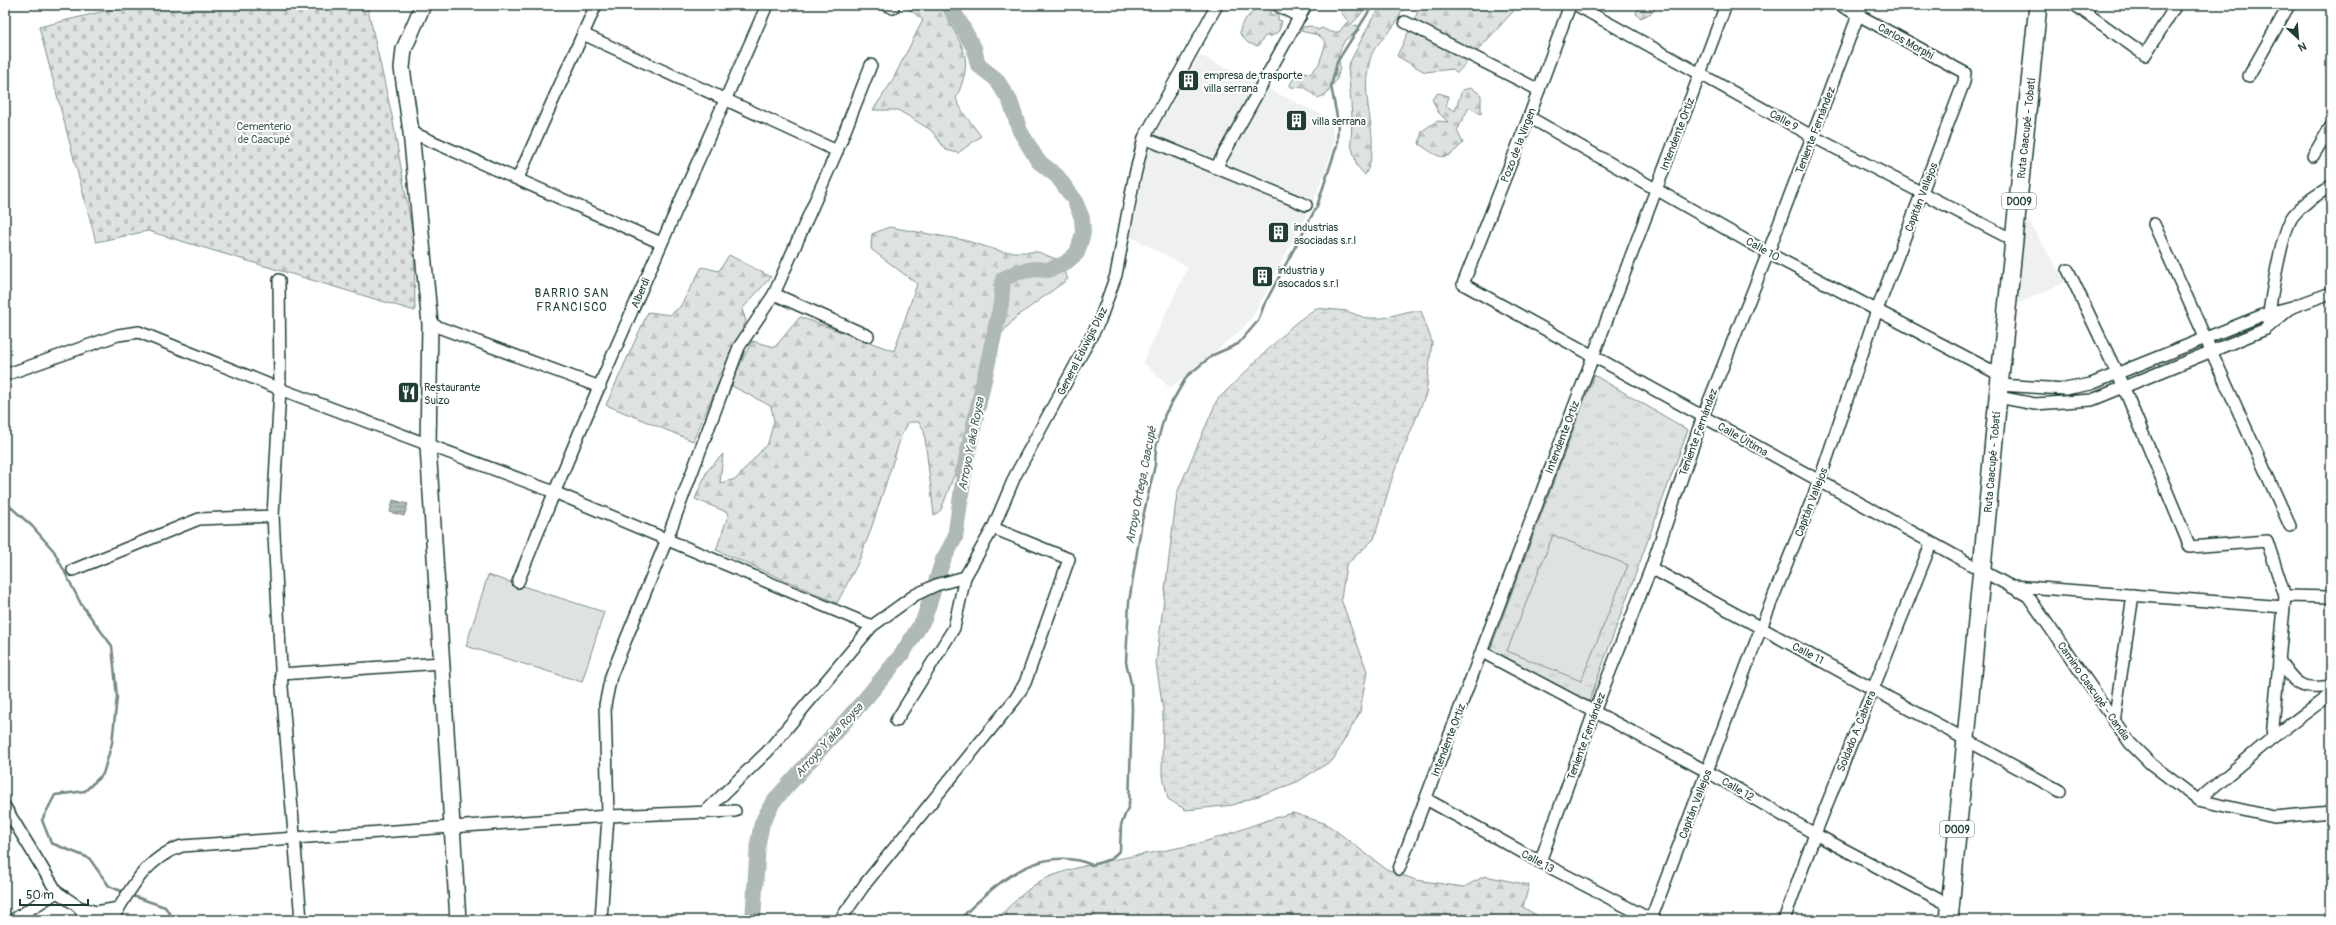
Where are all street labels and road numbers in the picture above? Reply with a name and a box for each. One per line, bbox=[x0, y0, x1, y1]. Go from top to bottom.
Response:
street label: Carlos Morphi bbox=[1876, 21, 1936, 62]
street label: Ruta Caacupé - Tobatí bbox=[2015, 77, 2038, 179]
street label: Teniente Fernández bbox=[1793, 85, 1838, 176]
street label: Intendente Ortiz bbox=[1658, 96, 1697, 173]
street label: Pozo de la Virgen bbox=[1498, 106, 1539, 184]
street label: Calle 9 bbox=[1767, 107, 1801, 134]
street label: Capitán Vallejos bbox=[1902, 161, 1941, 234]
road number: D009 bbox=[2002, 193, 2036, 209]
street label: Calle 10 bbox=[1744, 235, 1782, 264]
street label: Alberdi bbox=[628, 276, 653, 310]
street label: General Eduvigis Díaz bbox=[1055, 305, 1110, 398]
street label: Teniente Fernández bbox=[1677, 386, 1720, 478]
street label: Intendente Ortiz bbox=[1543, 399, 1582, 476]
street label: Ruta Caacupé - Tobatí bbox=[1982, 411, 2003, 513]
street label: Calle Última bbox=[1715, 420, 1770, 459]
street label: Capitán Vallejos bbox=[1792, 466, 1831, 539]
street label: Calle 11 bbox=[1790, 640, 1826, 667]
street label: Camino Caacupé - Candia bbox=[2055, 640, 2133, 743]
street label: Soldado A. Cabrera bbox=[1834, 689, 1879, 774]
street label: Teniente Fernández bbox=[1565, 690, 1608, 782]
street label: Intendente Ortiz bbox=[1429, 702, 1468, 779]
street label: Capitán Vallejos bbox=[1676, 768, 1715, 841]
street label: Calle 12 bbox=[1719, 775, 1756, 804]
road number: D009 bbox=[1940, 821, 1974, 837]
street label: Calle 13 bbox=[1519, 847, 1556, 875]

